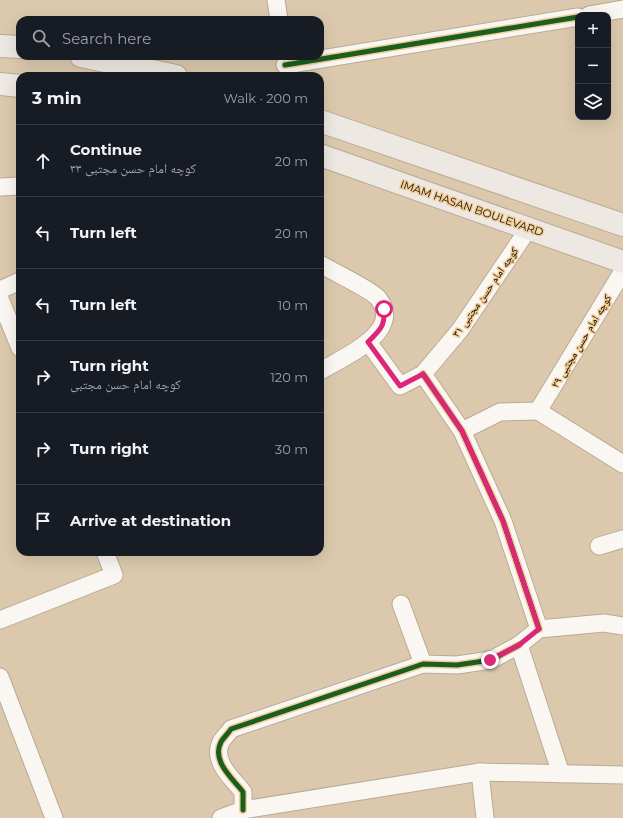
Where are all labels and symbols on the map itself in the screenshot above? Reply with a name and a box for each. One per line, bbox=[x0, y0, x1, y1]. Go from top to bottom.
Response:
street label: IMAM HASAN BOULEVARD bbox=[399, 177, 545, 239]
street label: کوچه امام حسن مجتبی ۳۱ bbox=[449, 244, 522, 340]
street label: کوچه امام حسن مجتبی ۲۹ bbox=[548, 291, 615, 390]
route start bbox=[375, 300, 393, 318]
route end bbox=[481, 651, 499, 669]

